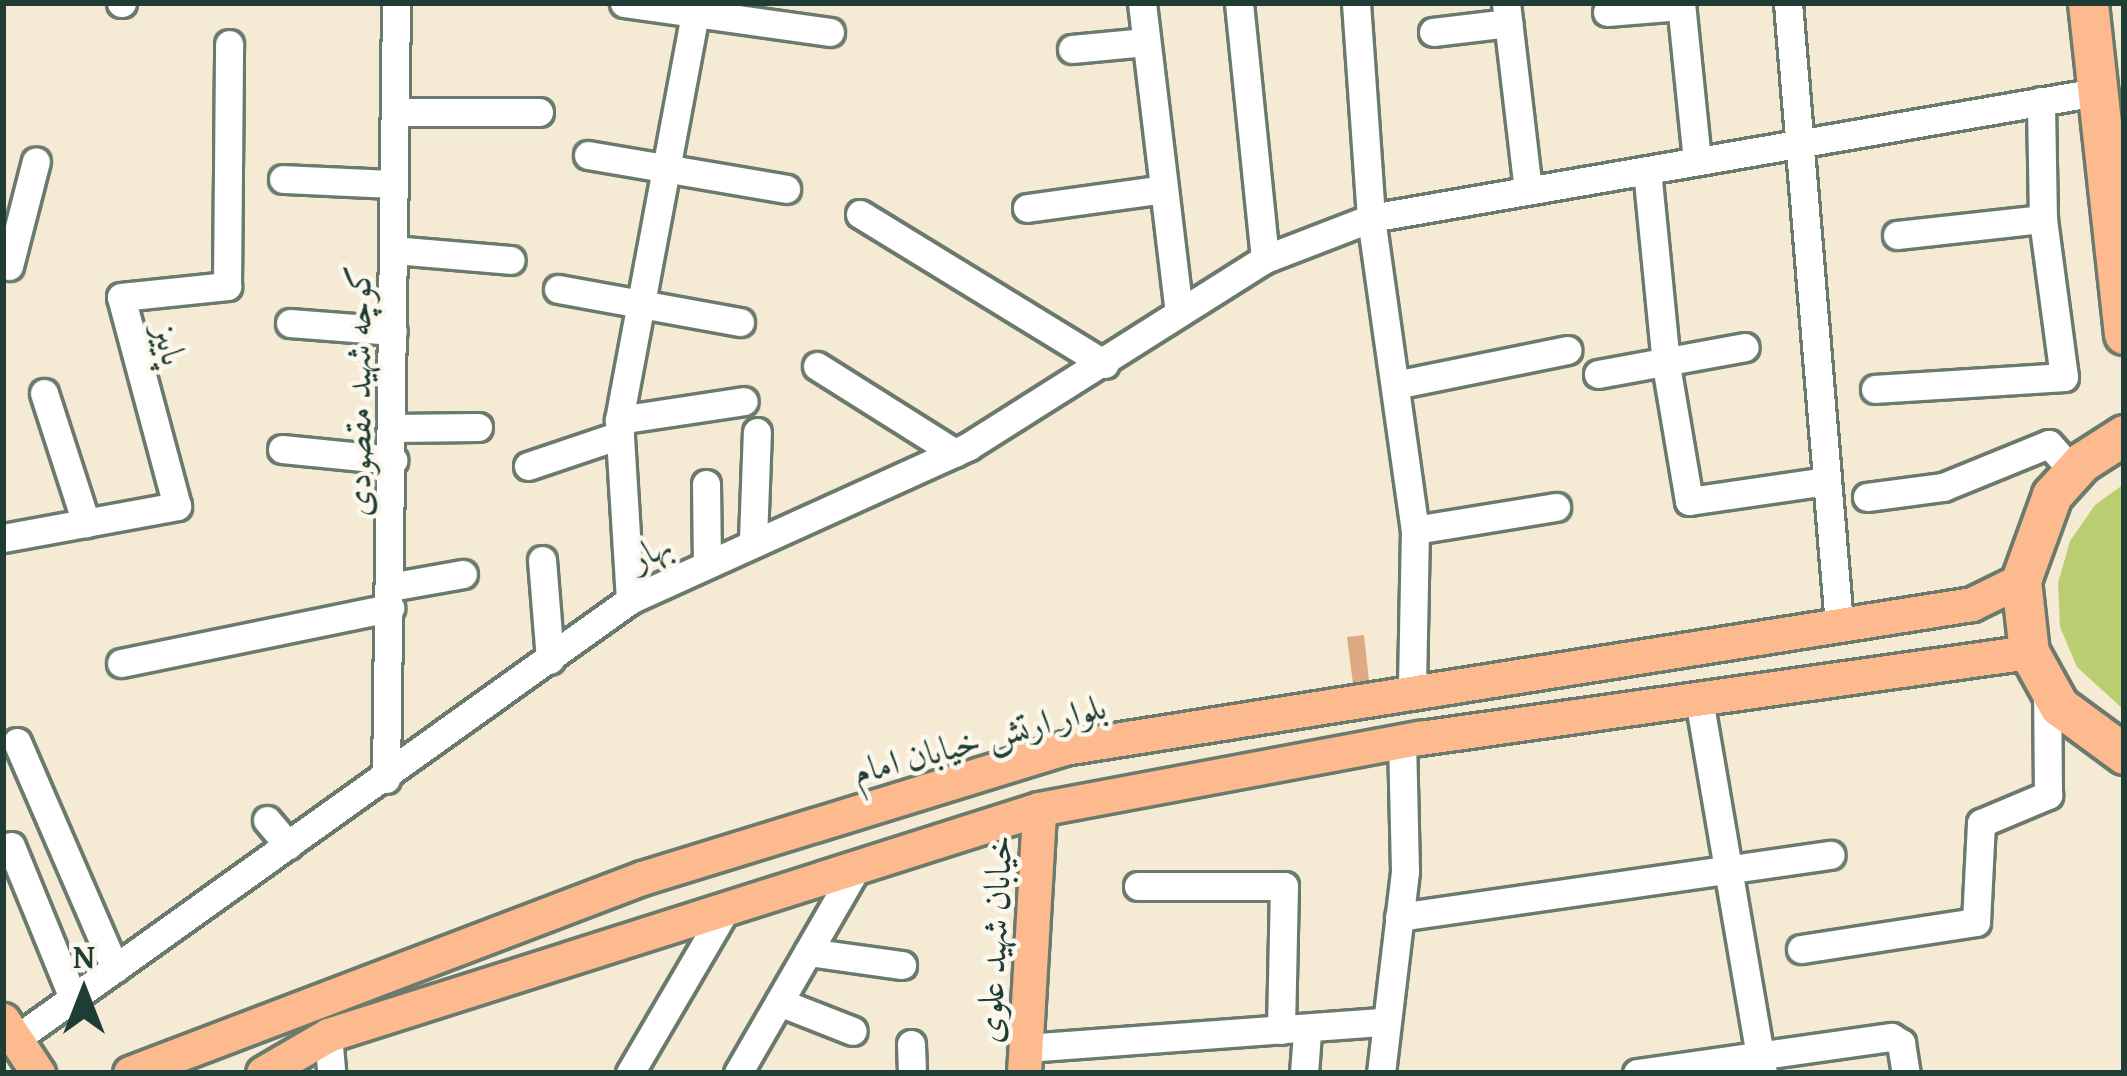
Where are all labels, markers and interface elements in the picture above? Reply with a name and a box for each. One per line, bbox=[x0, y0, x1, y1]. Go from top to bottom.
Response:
street label: کوچه شهید مقصودی bbox=[335, 265, 379, 517]
street label: پاییز bbox=[145, 318, 197, 370]
street label: بهار bbox=[622, 521, 678, 579]
street label: بلوار ارتش خیابان امام bbox=[848, 683, 1110, 793]
street label: خیابان شهید علوی bbox=[966, 834, 1020, 1044]
north arrow bbox=[24, 932, 144, 1052]
text: N bbox=[73, 932, 95, 980]

